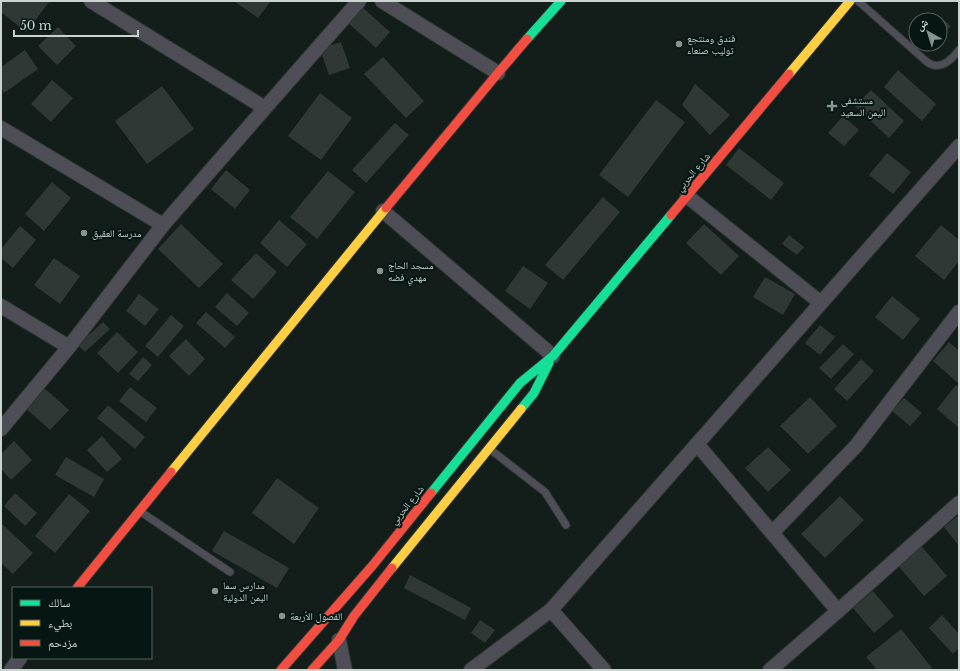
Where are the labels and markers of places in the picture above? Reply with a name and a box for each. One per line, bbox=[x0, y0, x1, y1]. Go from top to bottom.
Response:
place label: فندق ومنتجع توليب صنعاء bbox=[687, 32, 735, 57]
marker: فندق ومنتجع توليب صنعاء bbox=[674, 39, 684, 49]
place label: مستشفى اليمن السعيد bbox=[841, 94, 886, 119]
marker: مستشفى اليمن السعيد bbox=[826, 100, 838, 112]
place label: مدرسة العقيق bbox=[92, 227, 142, 240]
marker: مدرسة العقيق bbox=[79, 228, 89, 238]
place label: مسجد الحاج مهدي فضه bbox=[388, 259, 434, 285]
marker: مسجد الحاج مهدي فضه bbox=[375, 266, 385, 276]
place label: مدارس سما اليمن الدولية bbox=[223, 579, 268, 604]
marker: مدارس سما اليمن الدولية bbox=[210, 586, 220, 596]
place label: الفصول الأربعة bbox=[290, 610, 342, 623]
marker: الفصول الأربعة bbox=[277, 611, 287, 621]

